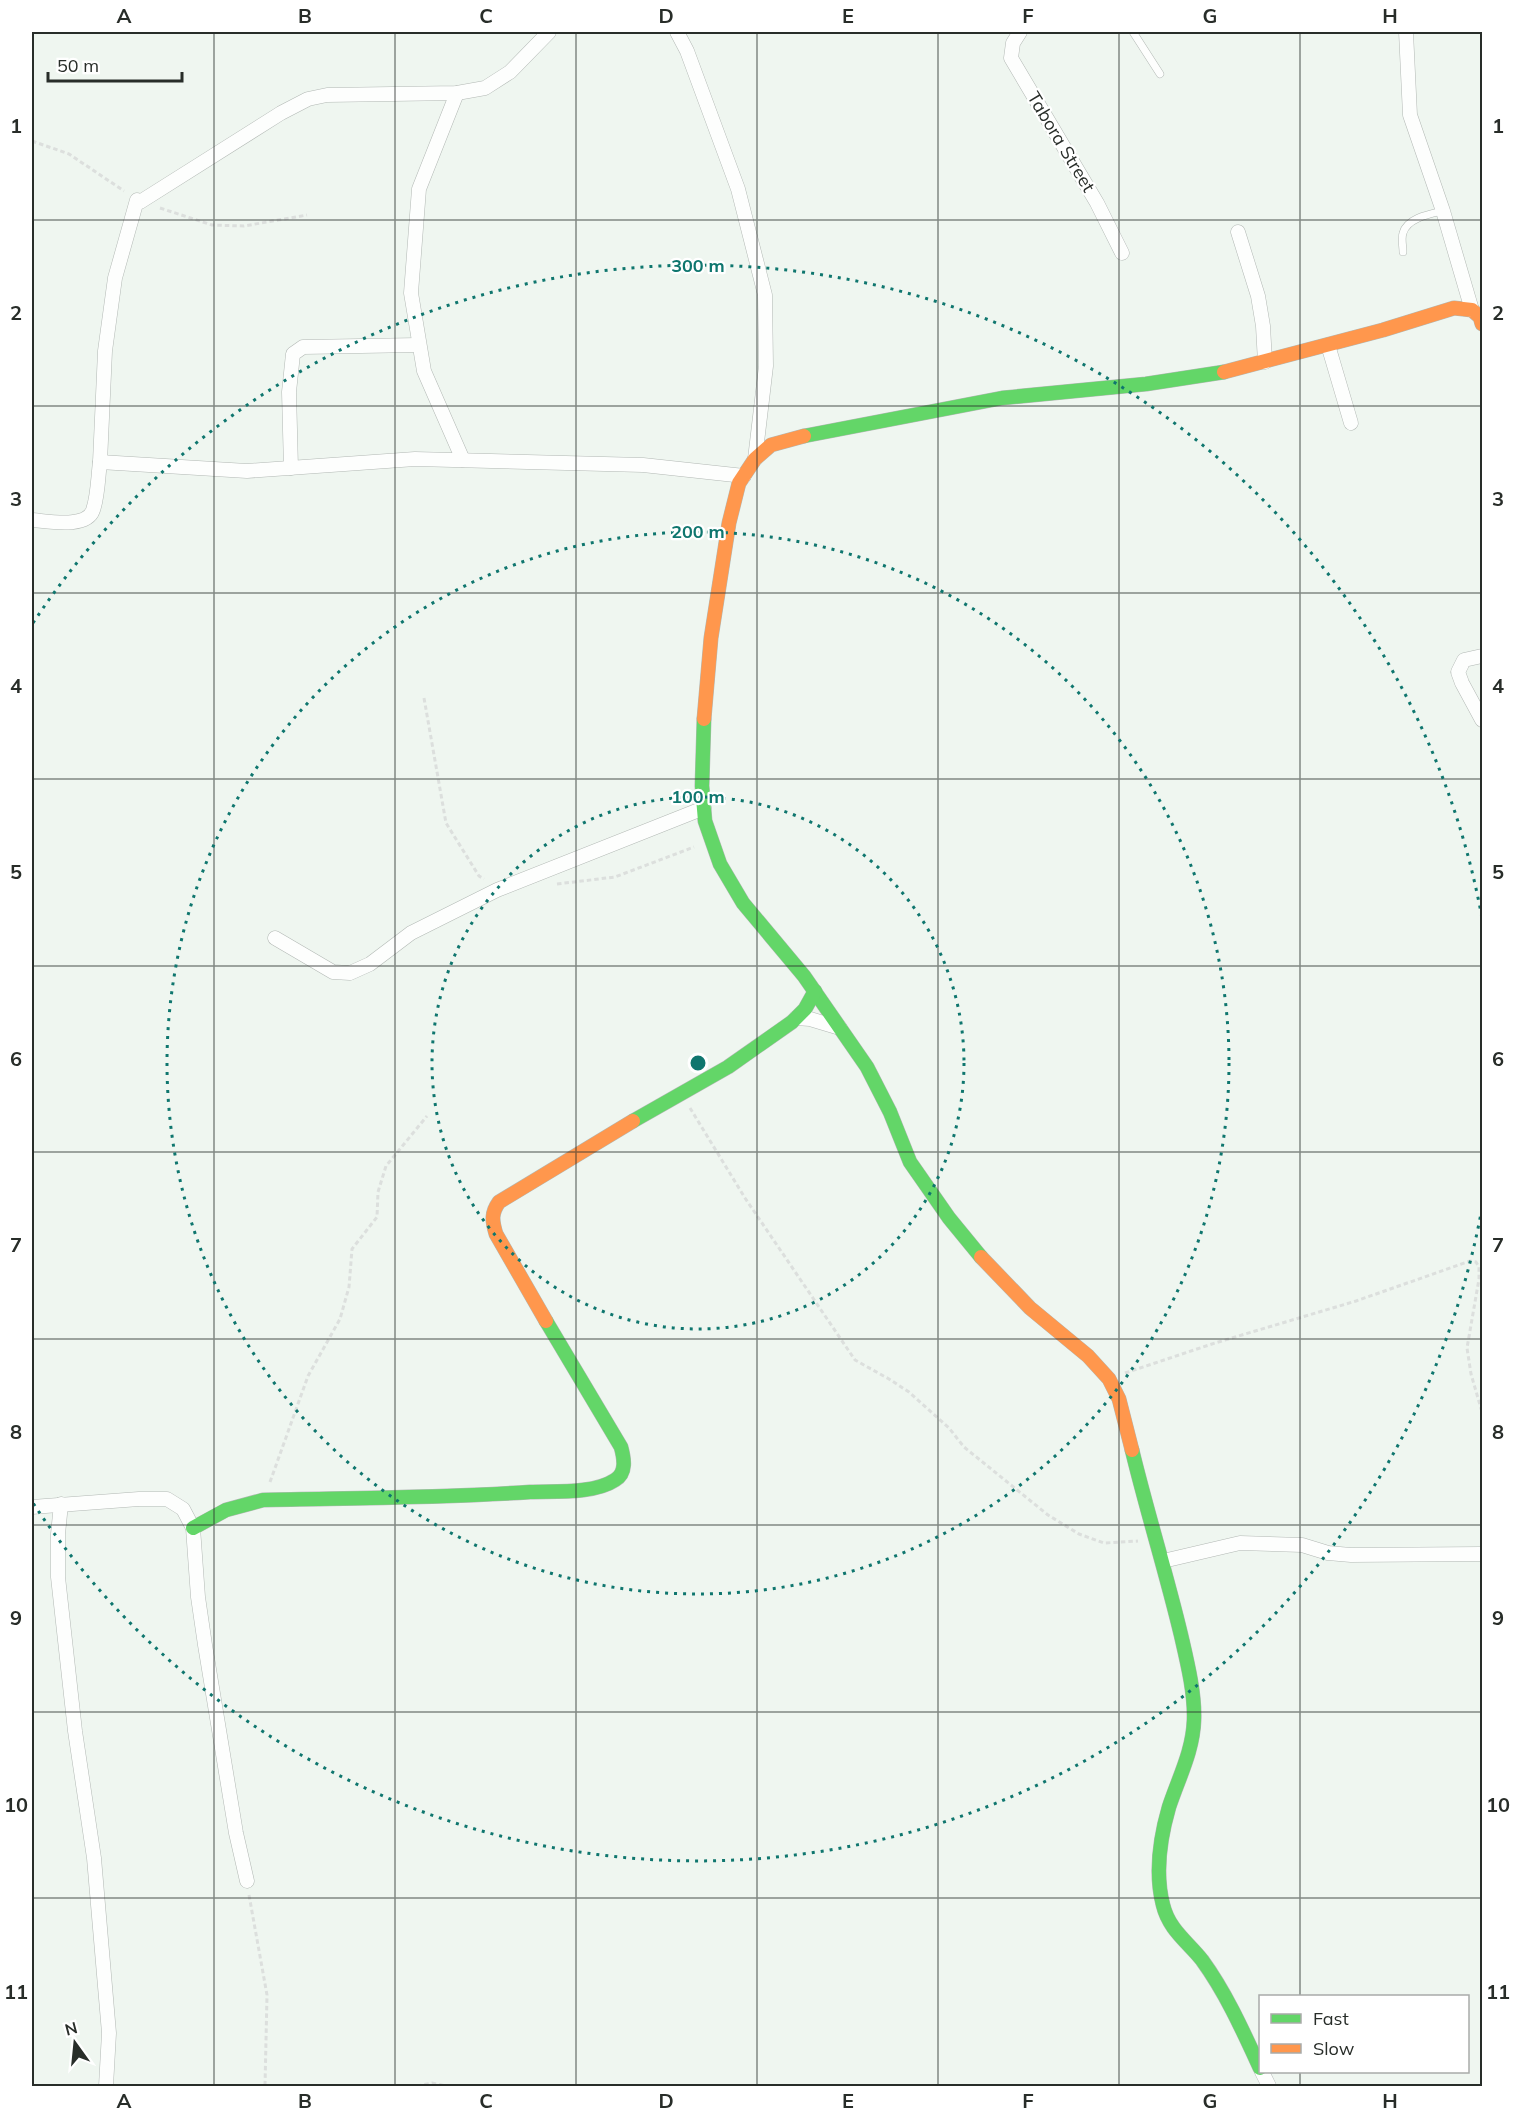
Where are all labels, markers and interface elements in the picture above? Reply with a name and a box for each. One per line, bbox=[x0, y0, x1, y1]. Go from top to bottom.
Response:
text: A bbox=[117, 3, 132, 28]
text: B bbox=[298, 3, 312, 28]
text: C bbox=[479, 3, 493, 28]
text: D bbox=[658, 3, 674, 28]
text: E bbox=[842, 3, 854, 28]
text: F bbox=[1022, 3, 1034, 28]
text: G bbox=[1203, 3, 1217, 28]
text: H bbox=[1382, 3, 1398, 28]
scale bar bbox=[48, 45, 182, 83]
text: 50 m bbox=[57, 54, 99, 77]
street label: Tabora Street bbox=[1022, 87, 1100, 196]
text: 1 bbox=[10, 113, 22, 138]
text: 1 bbox=[1492, 113, 1504, 138]
text: 300 m bbox=[671, 254, 725, 277]
text: 2 bbox=[10, 300, 22, 325]
text: 2 bbox=[1492, 300, 1504, 325]
text: 3 bbox=[10, 486, 22, 511]
text: 3 bbox=[1492, 486, 1504, 511]
text: 200 m bbox=[671, 520, 725, 543]
text: 4 bbox=[10, 673, 22, 698]
text: 4 bbox=[1492, 673, 1504, 698]
text: 100 m bbox=[671, 785, 725, 808]
text: 5 bbox=[10, 859, 22, 884]
text: 5 bbox=[1492, 859, 1504, 884]
text: 6 bbox=[10, 1046, 22, 1071]
text: 6 bbox=[1492, 1046, 1504, 1071]
centre of rings bbox=[688, 1053, 708, 1073]
text: 7 bbox=[10, 1232, 22, 1257]
text: 7 bbox=[1492, 1232, 1504, 1257]
text: 8 bbox=[10, 1419, 22, 1444]
text: 8 bbox=[1492, 1419, 1504, 1444]
text: 9 bbox=[10, 1605, 22, 1630]
text: 9 bbox=[1492, 1605, 1504, 1630]
text: 10 bbox=[4, 1792, 28, 1817]
text: 10 bbox=[1486, 1792, 1510, 1817]
text: 11 bbox=[4, 1979, 28, 2004]
text: 11 bbox=[1486, 1979, 1510, 2004]
legend bbox=[1259, 1995, 1469, 2073]
text: Fast bbox=[1313, 2007, 1349, 2030]
north arrow bbox=[45, 2013, 105, 2073]
text: N bbox=[63, 2017, 80, 2040]
text: Slow bbox=[1313, 2037, 1355, 2060]
text: A bbox=[117, 2088, 132, 2113]
text: B bbox=[298, 2088, 312, 2113]
text: C bbox=[479, 2088, 493, 2113]
text: D bbox=[658, 2088, 674, 2113]
text: E bbox=[842, 2088, 854, 2113]
text: F bbox=[1022, 2088, 1034, 2113]
text: G bbox=[1203, 2088, 1217, 2113]
text: H bbox=[1382, 2088, 1398, 2113]

